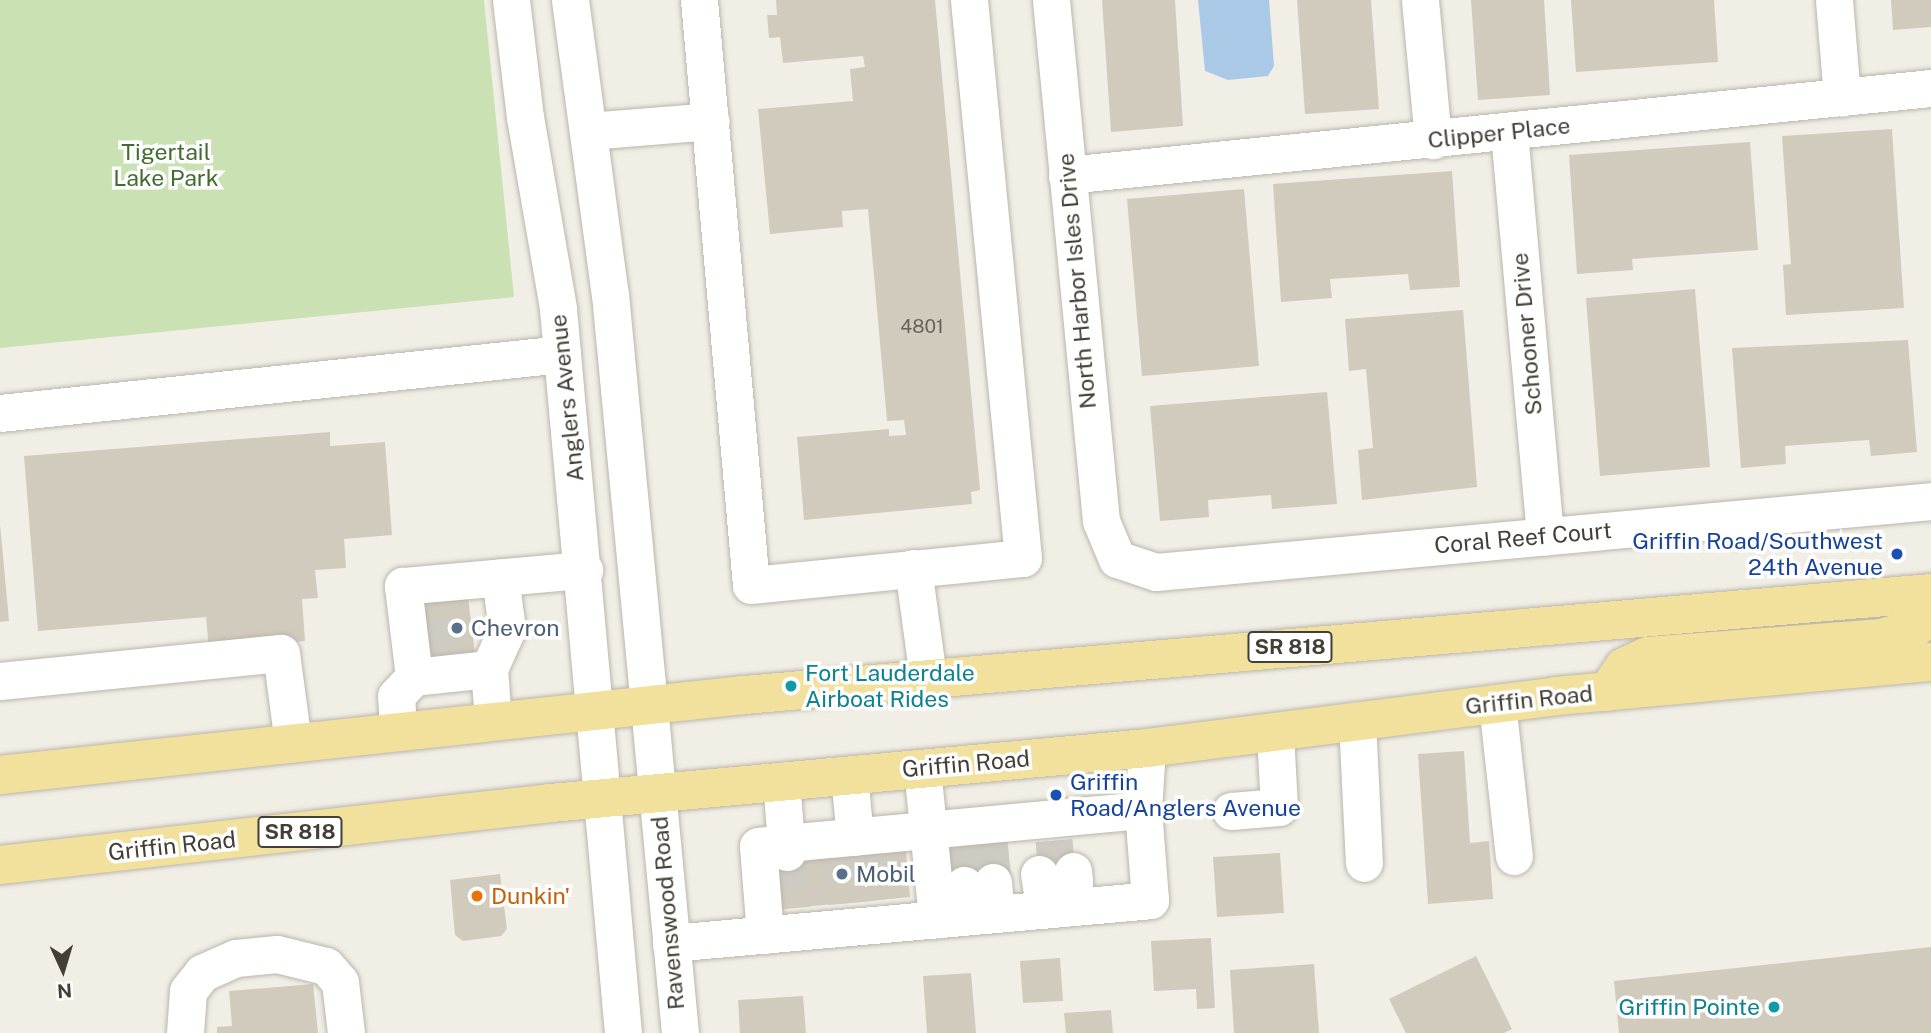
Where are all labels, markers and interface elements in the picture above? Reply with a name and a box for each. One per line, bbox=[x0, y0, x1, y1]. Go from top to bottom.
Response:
street label: Clipper Place bbox=[1426, 112, 1572, 154]
park label: Tigertail Lake Park bbox=[113, 138, 219, 192]
street label: North Harbor Isles Drive bbox=[1052, 152, 1102, 410]
street label: Schooner Drive bbox=[1506, 252, 1548, 416]
street label: Anglers Avenue bbox=[544, 313, 590, 483]
house number: 4801 bbox=[900, 316, 944, 338]
street label: Coral Reef Court bbox=[1433, 516, 1613, 560]
place label: Griffin Road/Southwest 24th Avenue bbox=[1632, 527, 1883, 581]
marker: Griffin Road/Southwest 24th Avenue bbox=[1889, 546, 1905, 562]
place label: Chevron bbox=[471, 614, 560, 642]
marker: Chevron bbox=[449, 620, 465, 636]
road number: SR 818 bbox=[1246, 630, 1334, 664]
place label: Fort Lauderdale Airboat Rides bbox=[805, 659, 975, 713]
marker: Fort Lauderdale Airboat Rides bbox=[783, 678, 799, 694]
street label: Griffin Road bbox=[1464, 680, 1594, 720]
street label: Griffin Road bbox=[901, 745, 1031, 783]
place label: Griffin Road/Anglers Avenue bbox=[1070, 768, 1301, 822]
marker: Griffin Road/Anglers Avenue bbox=[1048, 787, 1064, 803]
road number: SR 818 bbox=[256, 814, 344, 850]
street label: Ravenswood Road bbox=[646, 815, 690, 1011]
street label: Griffin Road bbox=[107, 826, 237, 866]
place label: Mobil bbox=[856, 860, 916, 888]
marker: Mobil bbox=[834, 866, 850, 882]
place label: Dunkin' bbox=[491, 882, 570, 910]
marker: Dunkin' bbox=[469, 888, 485, 904]
north arrow bbox=[28, 935, 98, 1005]
text: N bbox=[56, 979, 73, 1002]
place label: Griffin Pointe bbox=[1619, 993, 1760, 1021]
marker: Griffin Pointe bbox=[1766, 999, 1782, 1015]

